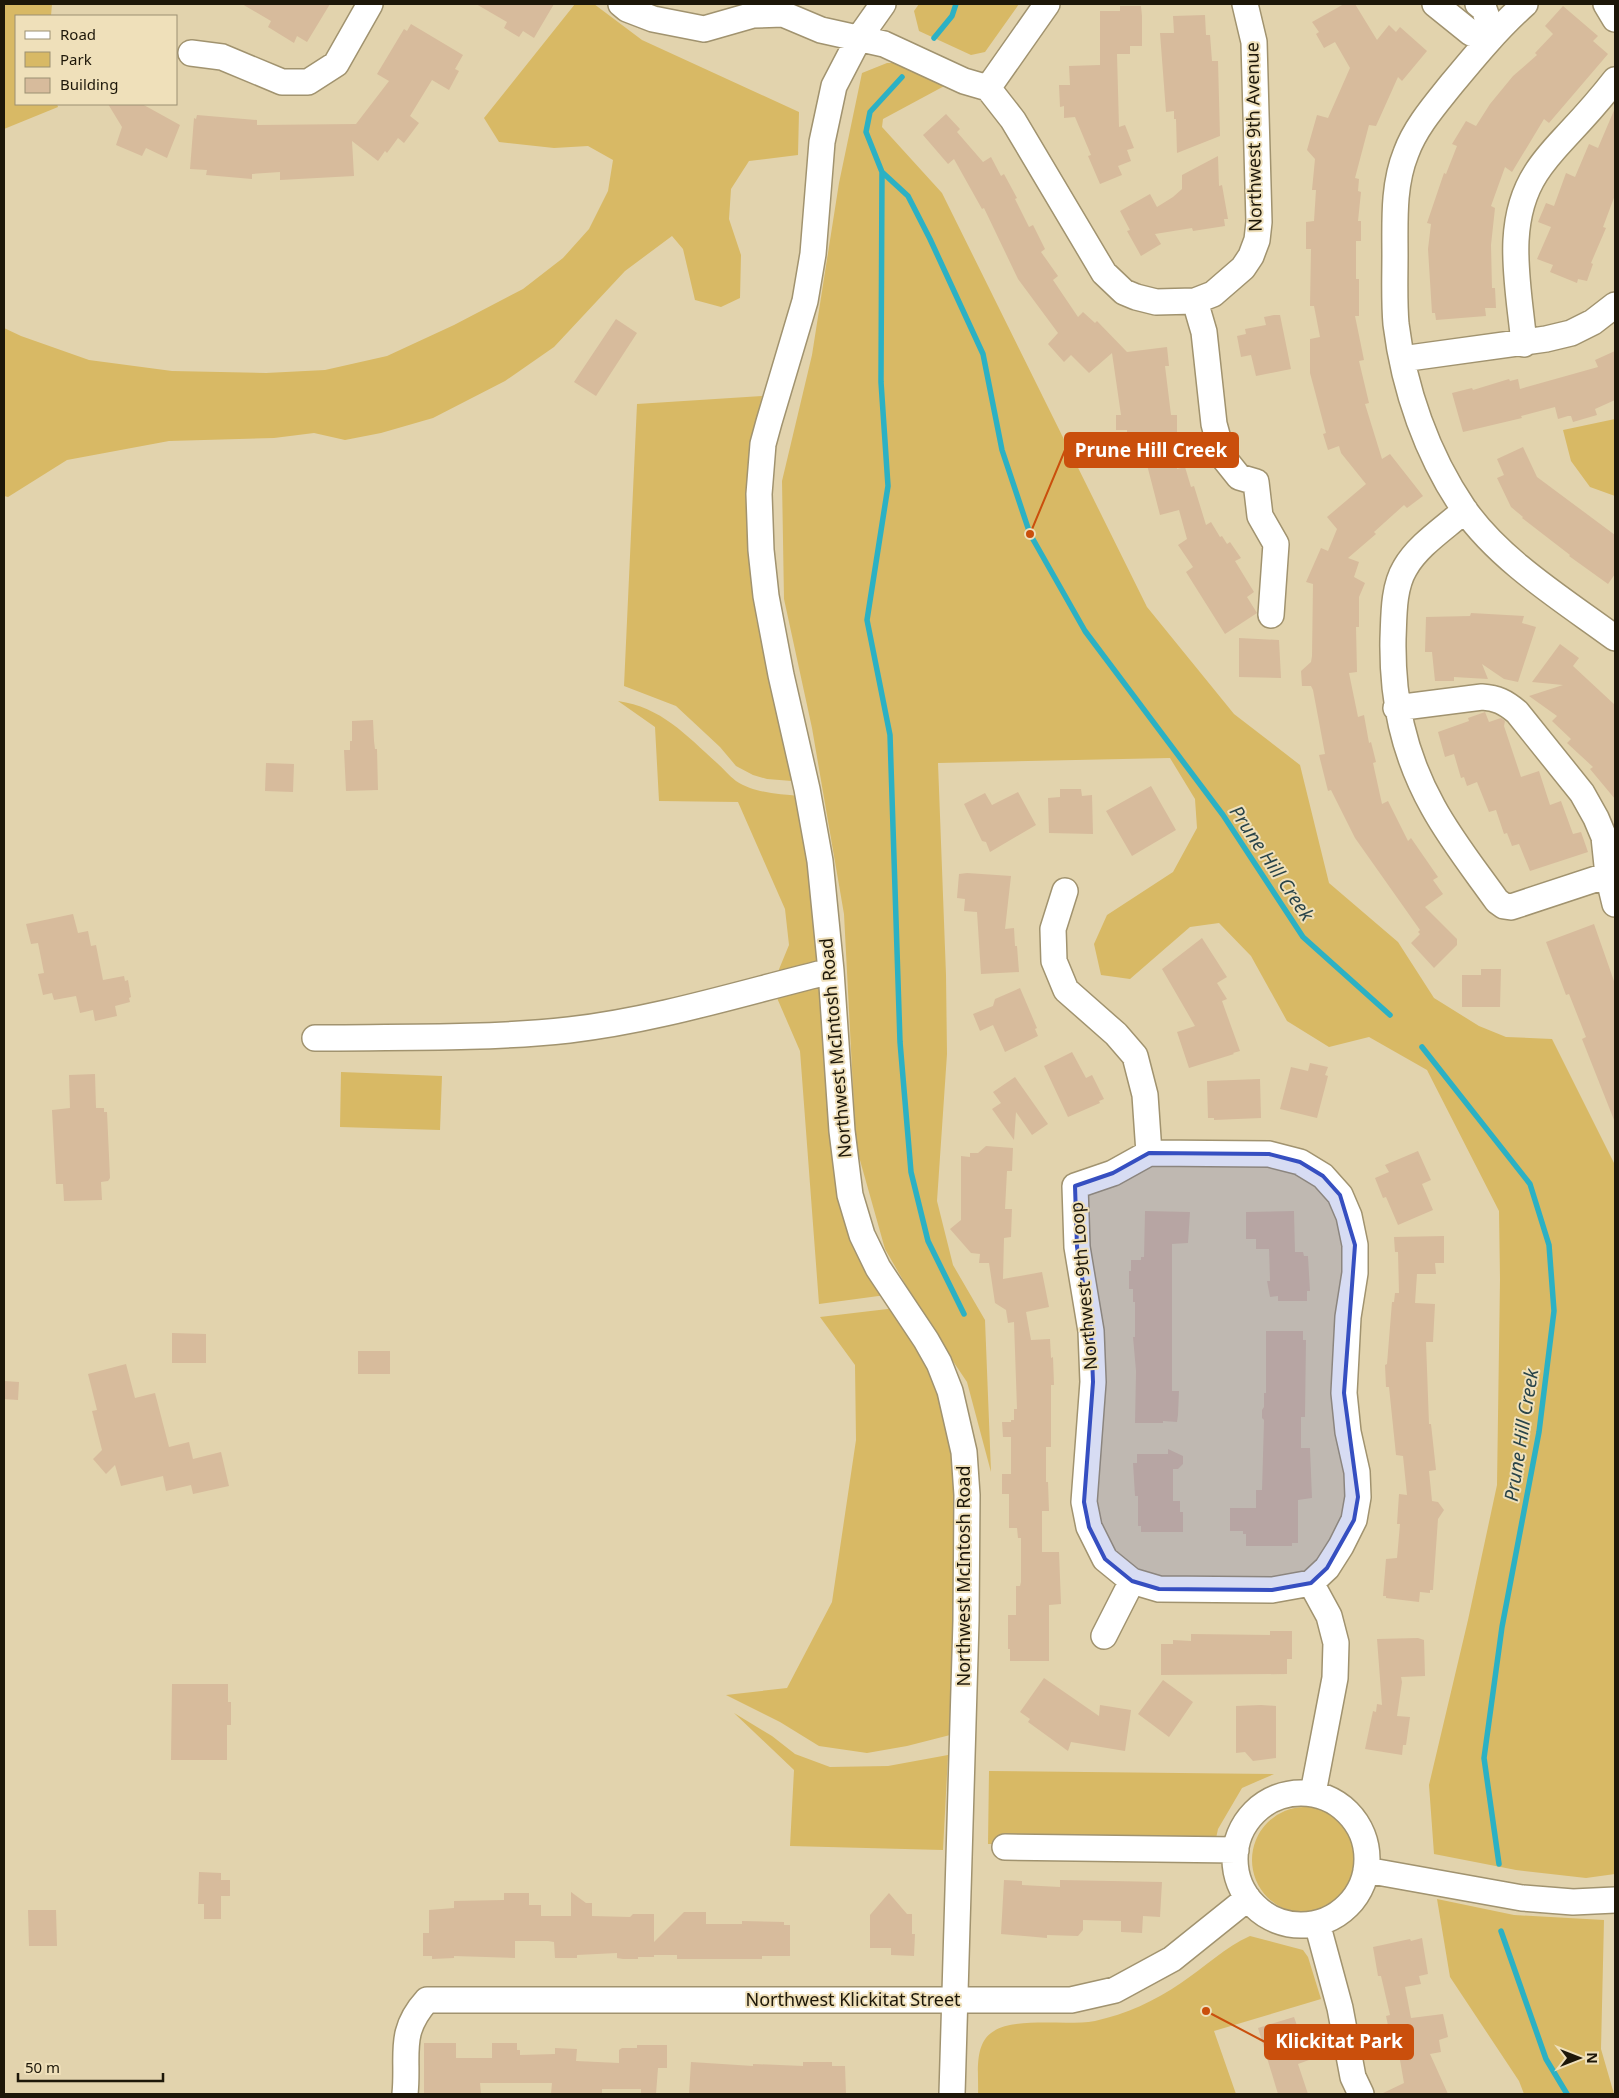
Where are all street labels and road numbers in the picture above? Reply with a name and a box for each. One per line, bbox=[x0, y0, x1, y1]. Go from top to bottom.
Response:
street label: Northwest 9th Avenue bbox=[1239, 42, 1267, 232]
street label: Northwest McIntosh Road bbox=[813, 937, 857, 1159]
street label: Northwest 9th Loop bbox=[1064, 1201, 1102, 1371]
street label: Northwest McIntosh Road bbox=[951, 1466, 975, 1687]
street label: Northwest Klickitat Street bbox=[745, 1987, 961, 2011]

